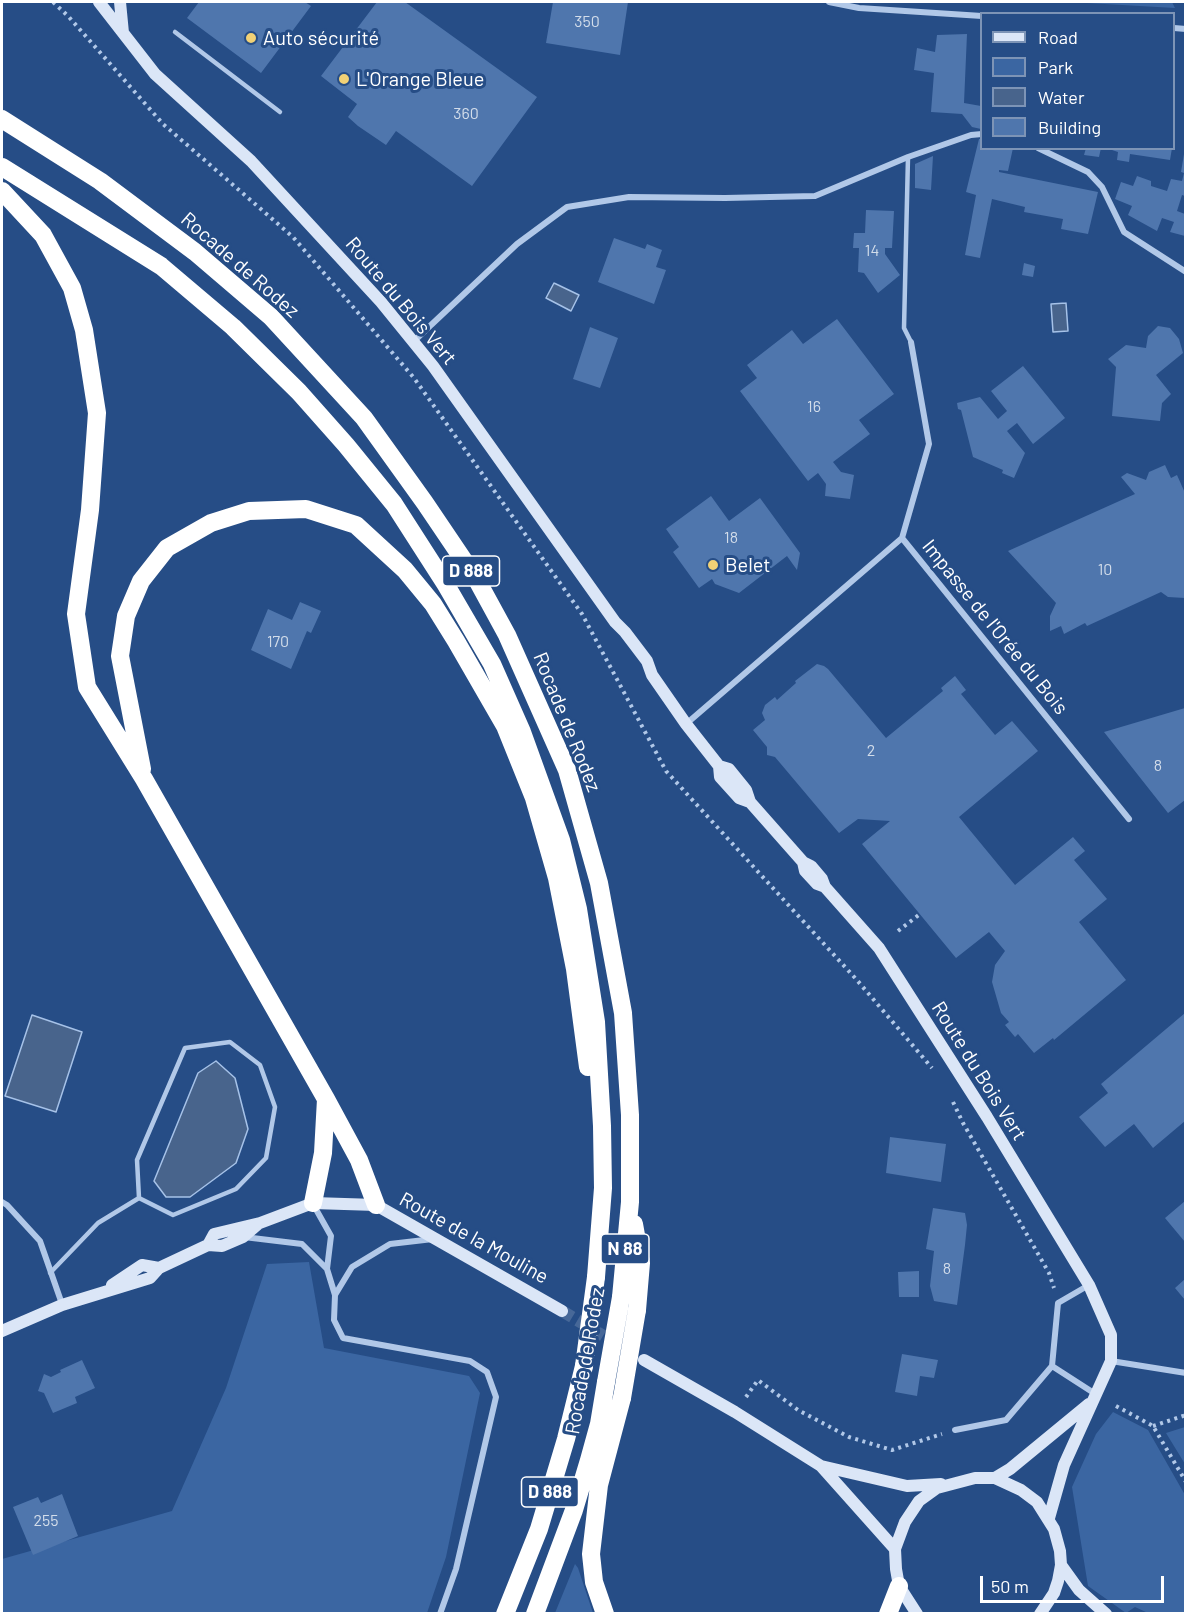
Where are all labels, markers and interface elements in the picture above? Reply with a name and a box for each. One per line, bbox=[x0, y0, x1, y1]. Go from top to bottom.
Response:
house number: 350 bbox=[574, 12, 600, 32]
legend bbox=[980, 12, 1175, 150]
place label: Auto sécurité bbox=[263, 26, 379, 50]
text: Road bbox=[1038, 26, 1078, 48]
marker: Auto sécurité bbox=[244, 31, 258, 45]
text: Park bbox=[1038, 56, 1073, 78]
place label: L'Orange Bleue bbox=[356, 67, 484, 91]
marker: L'Orange Bleue bbox=[337, 72, 351, 86]
text: Water bbox=[1038, 86, 1085, 108]
house number: 360 bbox=[453, 104, 479, 124]
text: Building bbox=[1038, 116, 1101, 138]
street label: Rocade de Rodez bbox=[176, 207, 304, 323]
street label: Route du Bois Vert bbox=[341, 232, 461, 370]
house number: 14 bbox=[865, 241, 879, 261]
house number: 16 bbox=[807, 397, 821, 417]
house number: 18 bbox=[724, 528, 738, 548]
street label: Impasse de l'Orée du Bois bbox=[917, 535, 1073, 719]
place label: Belet bbox=[725, 553, 771, 577]
road number: D 888 bbox=[442, 556, 500, 586]
marker: Belet bbox=[706, 558, 720, 572]
house number: 10 bbox=[1098, 560, 1112, 580]
house number: 170 bbox=[267, 632, 289, 652]
street label: Rocade de Rodez bbox=[528, 649, 606, 795]
house number: 2 bbox=[867, 741, 875, 761]
house number: 8 bbox=[1154, 756, 1162, 776]
street label: Route du Bois Vert bbox=[927, 997, 1031, 1145]
street label: Route de la Mouline bbox=[395, 1187, 553, 1289]
road number: N 88 bbox=[601, 1234, 649, 1264]
house number: 8 bbox=[943, 1259, 951, 1279]
street label: Rocade de Rodez bbox=[560, 1286, 610, 1436]
road number: D 888 bbox=[522, 1477, 578, 1507]
house number: 255 bbox=[33, 1511, 59, 1531]
scale bar bbox=[983, 1564, 1168, 1602]
text: 50 m bbox=[991, 1575, 1029, 1597]

